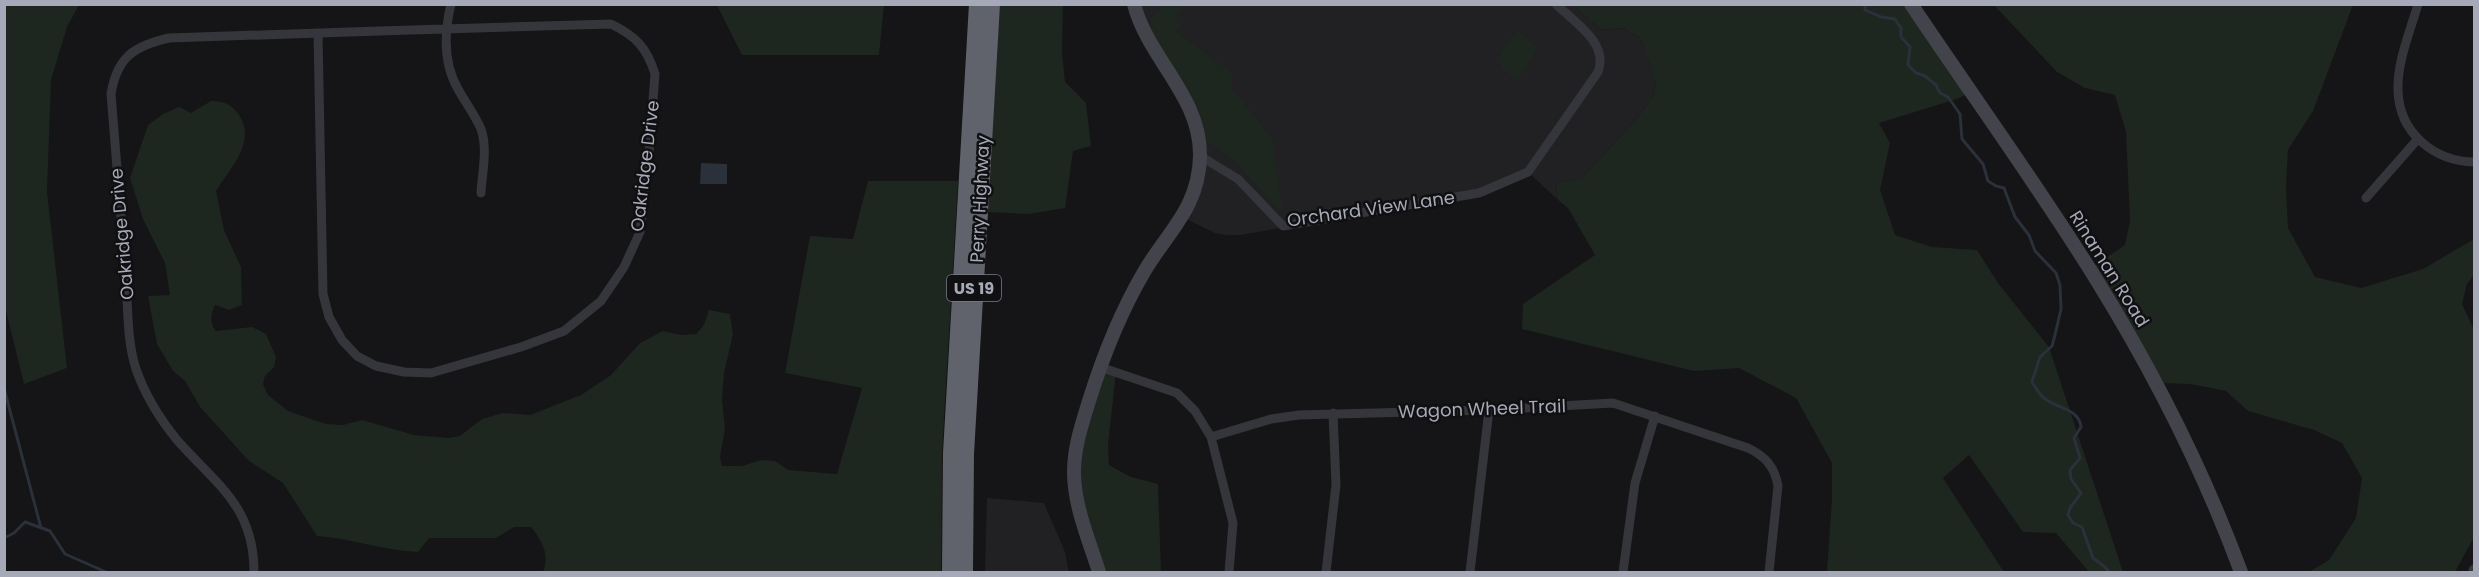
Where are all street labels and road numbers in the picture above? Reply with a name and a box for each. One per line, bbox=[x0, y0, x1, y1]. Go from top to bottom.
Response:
street label: Oakridge Drive bbox=[624, 99, 665, 233]
street label: Perry Highway bbox=[964, 135, 995, 263]
street label: Oakridge Drive bbox=[103, 167, 140, 301]
street label: Orchard View Lane bbox=[1285, 184, 1456, 233]
street label: Rinaman Road bbox=[2064, 206, 2155, 332]
road number: US 19 bbox=[947, 275, 1001, 301]
street label: Wagon Wheel Trail bbox=[1398, 393, 1566, 424]

